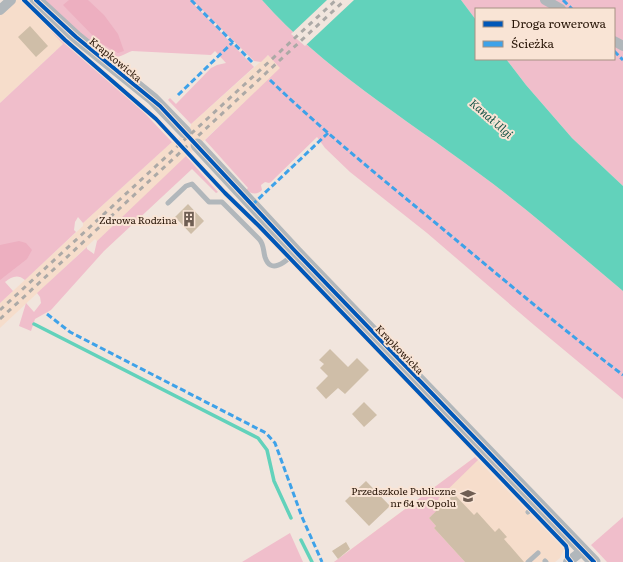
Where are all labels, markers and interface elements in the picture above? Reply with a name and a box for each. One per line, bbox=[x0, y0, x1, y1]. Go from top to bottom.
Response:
legend bbox=[475, 8, 615, 60]
text: Droga rowerowa bbox=[511, 14, 607, 32]
street label: Krapkowicka bbox=[87, 33, 146, 85]
text: Ścieżka bbox=[511, 34, 554, 52]
water label: Kanał Ulgi bbox=[467, 95, 518, 142]
building icon: Zdrowa Rodzina bbox=[180, 210, 198, 228]
place label: Zdrowa Rodzina bbox=[99, 212, 178, 227]
street label: Krapkowicka bbox=[372, 321, 428, 378]
place label: Przedszkole Publiczne nr 64 w Opolu bbox=[351, 483, 457, 510]
school or university icon: Przedszkole Publiczne nr 64 w Opolu bbox=[459, 487, 477, 505]

